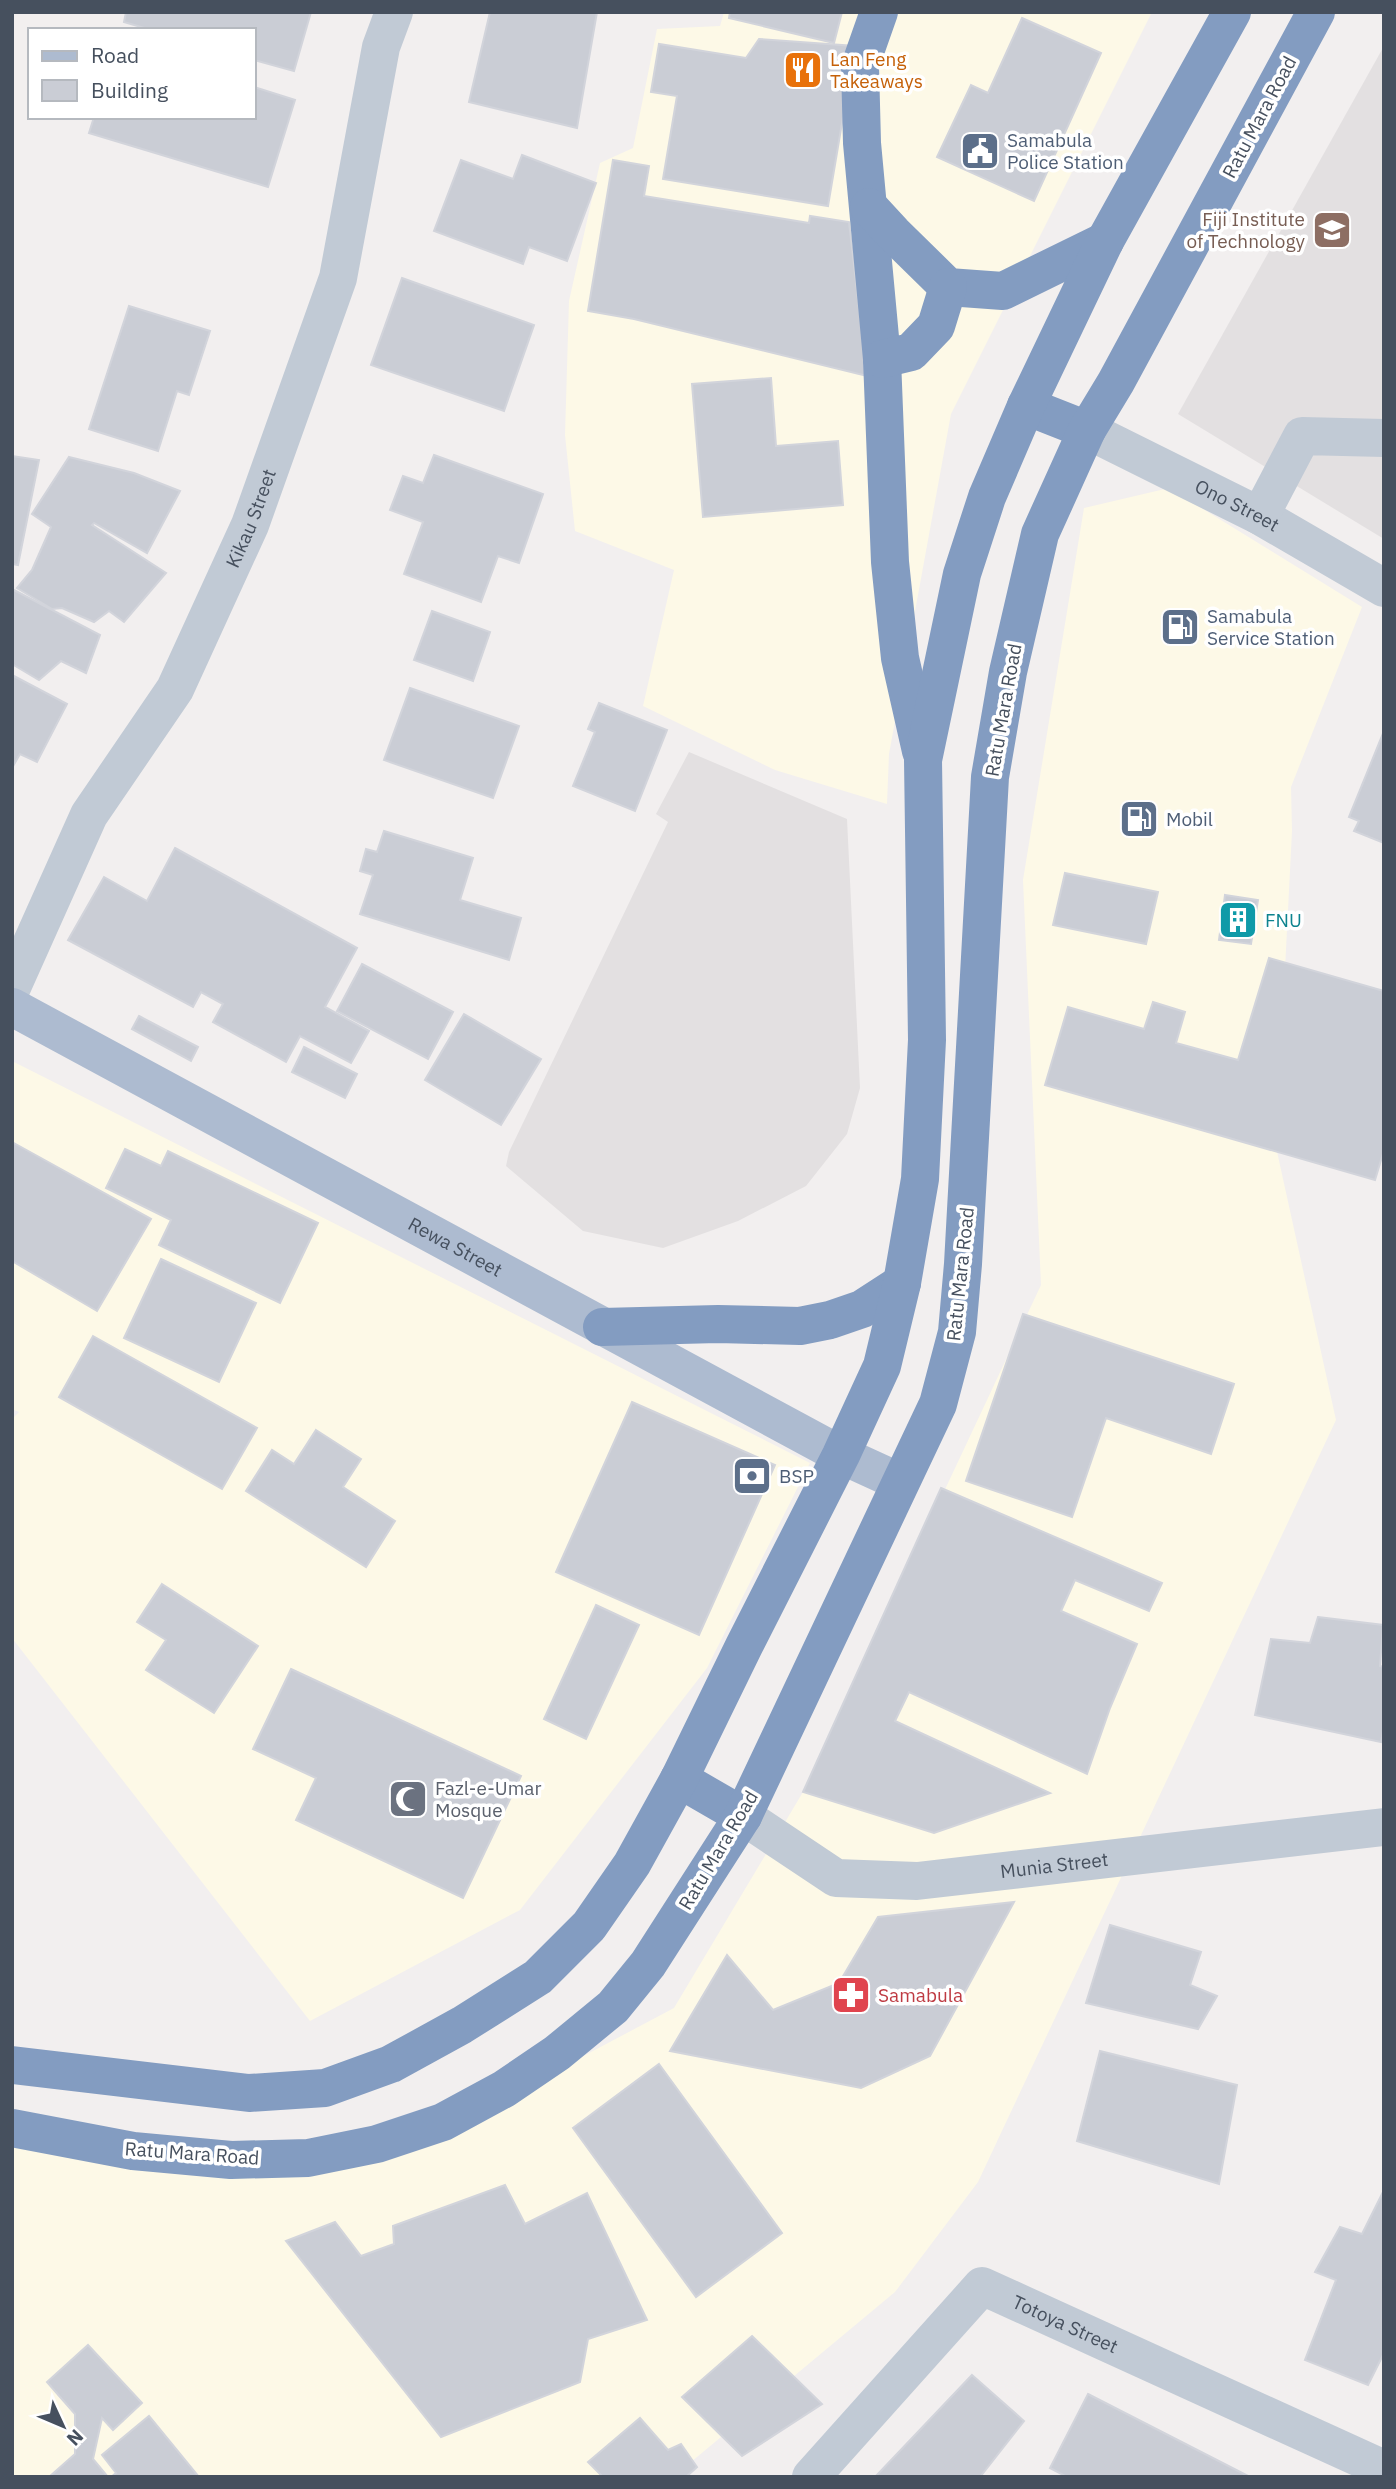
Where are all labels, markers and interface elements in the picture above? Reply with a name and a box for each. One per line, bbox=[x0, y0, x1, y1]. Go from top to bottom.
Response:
legend bbox=[28, 28, 256, 119]
text: Road bbox=[91, 41, 139, 69]
place label: Lan Feng Takeaways bbox=[830, 47, 923, 93]
restaurant icon: Lan Feng Takeaways bbox=[782, 49, 824, 91]
street label: Ratu Mara Road bbox=[1217, 52, 1301, 182]
text: Building bbox=[91, 76, 168, 104]
place label: Samabula Police Station bbox=[1007, 128, 1124, 174]
public building icon: Samabula Police Station bbox=[959, 130, 1001, 172]
place label: Fiji Institute of Technology bbox=[1187, 207, 1306, 253]
school or university icon: Fiji Institute of Technology bbox=[1311, 209, 1353, 251]
street label: Kikau Street bbox=[220, 466, 281, 571]
street label: Ono Street bbox=[1191, 474, 1284, 537]
place label: Samabula Service Station bbox=[1207, 604, 1335, 650]
fuel station icon: Samabula Service Station bbox=[1159, 606, 1201, 648]
street label: Ratu Mara Road bbox=[979, 642, 1027, 778]
fuel station icon: Mobil bbox=[1118, 798, 1160, 840]
place label: Mobil bbox=[1166, 807, 1213, 831]
building icon: FNU bbox=[1217, 899, 1259, 941]
place label: FNU bbox=[1265, 908, 1302, 932]
street label: Ratu Mara Road bbox=[941, 1206, 979, 1342]
street label: Rewa Street bbox=[404, 1211, 507, 1282]
bank icon: BSP bbox=[731, 1455, 773, 1497]
place label: BSP bbox=[779, 1464, 814, 1488]
place label: Fazl-e-Umar Mosque bbox=[435, 1776, 541, 1822]
mosque icon: Fazl-e-Umar Mosque bbox=[387, 1778, 429, 1820]
street label: Ratu Mara Road bbox=[673, 1786, 763, 1914]
street label: Munia Street bbox=[999, 1847, 1110, 1883]
pharmacy icon: Samabula bbox=[830, 1974, 872, 2016]
place label: Samabula bbox=[878, 1983, 963, 2007]
street label: Ratu Mara Road bbox=[124, 2136, 260, 2170]
street label: Totoya Street bbox=[1009, 2290, 1122, 2358]
north arrow bbox=[28, 2391, 98, 2461]
text: N bbox=[62, 2425, 89, 2451]

